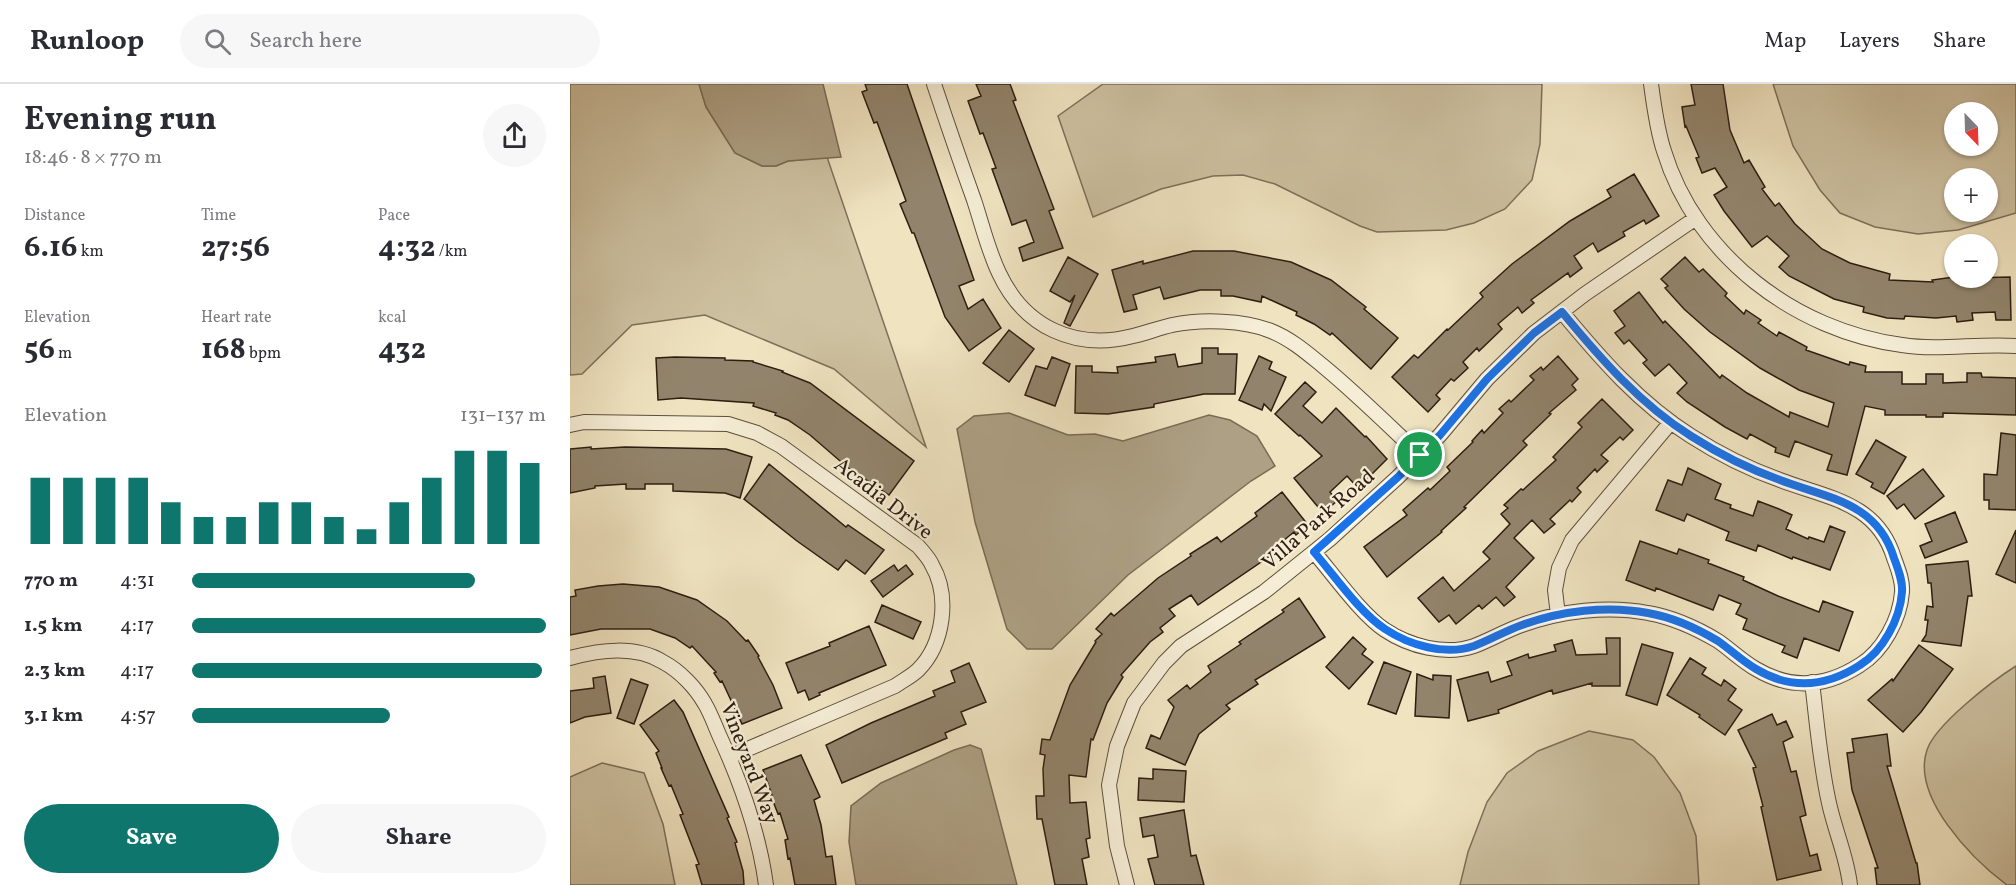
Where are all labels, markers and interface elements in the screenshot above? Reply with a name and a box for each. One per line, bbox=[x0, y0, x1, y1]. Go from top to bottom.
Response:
search box bbox=[180, 14, 600, 68]
text: Runloop bbox=[30, 22, 144, 61]
icon: search bbox=[201, 25, 234, 58]
text: Search here bbox=[249, 26, 362, 57]
text: Map bbox=[1764, 27, 1806, 56]
text: Layers bbox=[1839, 27, 1900, 56]
text: Share bbox=[1933, 27, 1986, 56]
text: Evening run bbox=[24, 98, 217, 144]
north arrow bbox=[1944, 102, 1998, 156]
map controls bbox=[1944, 102, 1998, 288]
button: share bbox=[483, 104, 546, 167]
text: 18:46 · 8 × 770 m bbox=[24, 144, 162, 172]
button: + bbox=[1944, 168, 1998, 222]
text: Distance bbox=[24, 205, 85, 227]
text: Time bbox=[201, 205, 236, 227]
text: Pace bbox=[378, 205, 410, 227]
text: 6.16 bbox=[24, 227, 78, 269]
text: 27:56 bbox=[201, 227, 270, 269]
text: 4:32 bbox=[378, 227, 436, 269]
button: − bbox=[1944, 234, 1998, 288]
text: km bbox=[78, 241, 104, 263]
text: /km bbox=[436, 241, 468, 263]
text: Elevation bbox=[24, 307, 91, 329]
text: Heart rate bbox=[201, 307, 272, 329]
text: kcal bbox=[378, 307, 406, 329]
text: 56 bbox=[24, 329, 55, 371]
text: 168 bbox=[201, 329, 246, 371]
text: 432 bbox=[378, 329, 426, 371]
text: m bbox=[55, 343, 72, 365]
text: bpm bbox=[246, 343, 281, 365]
text: Elevation bbox=[24, 402, 107, 430]
text: 131–137 m bbox=[460, 402, 546, 430]
pin bbox=[1394, 429, 1445, 480]
icon: arrive bbox=[1403, 438, 1436, 471]
street label: Acadia Drive bbox=[828, 451, 939, 547]
street label: Villa Park Road bbox=[1256, 463, 1382, 577]
text: 770 m bbox=[24, 567, 78, 595]
text: 4:31 bbox=[120, 567, 155, 595]
text: 1.5 km bbox=[24, 612, 83, 640]
text: 4:17 bbox=[120, 612, 154, 640]
text: 2.3 km bbox=[24, 657, 85, 685]
text: 4:17 bbox=[120, 657, 154, 685]
street label: Vineyard Way bbox=[712, 698, 785, 829]
text: 3.1 km bbox=[24, 702, 83, 730]
text: 4:57 bbox=[120, 702, 156, 730]
button: Save bbox=[24, 804, 279, 873]
button: Share bbox=[291, 804, 546, 873]

